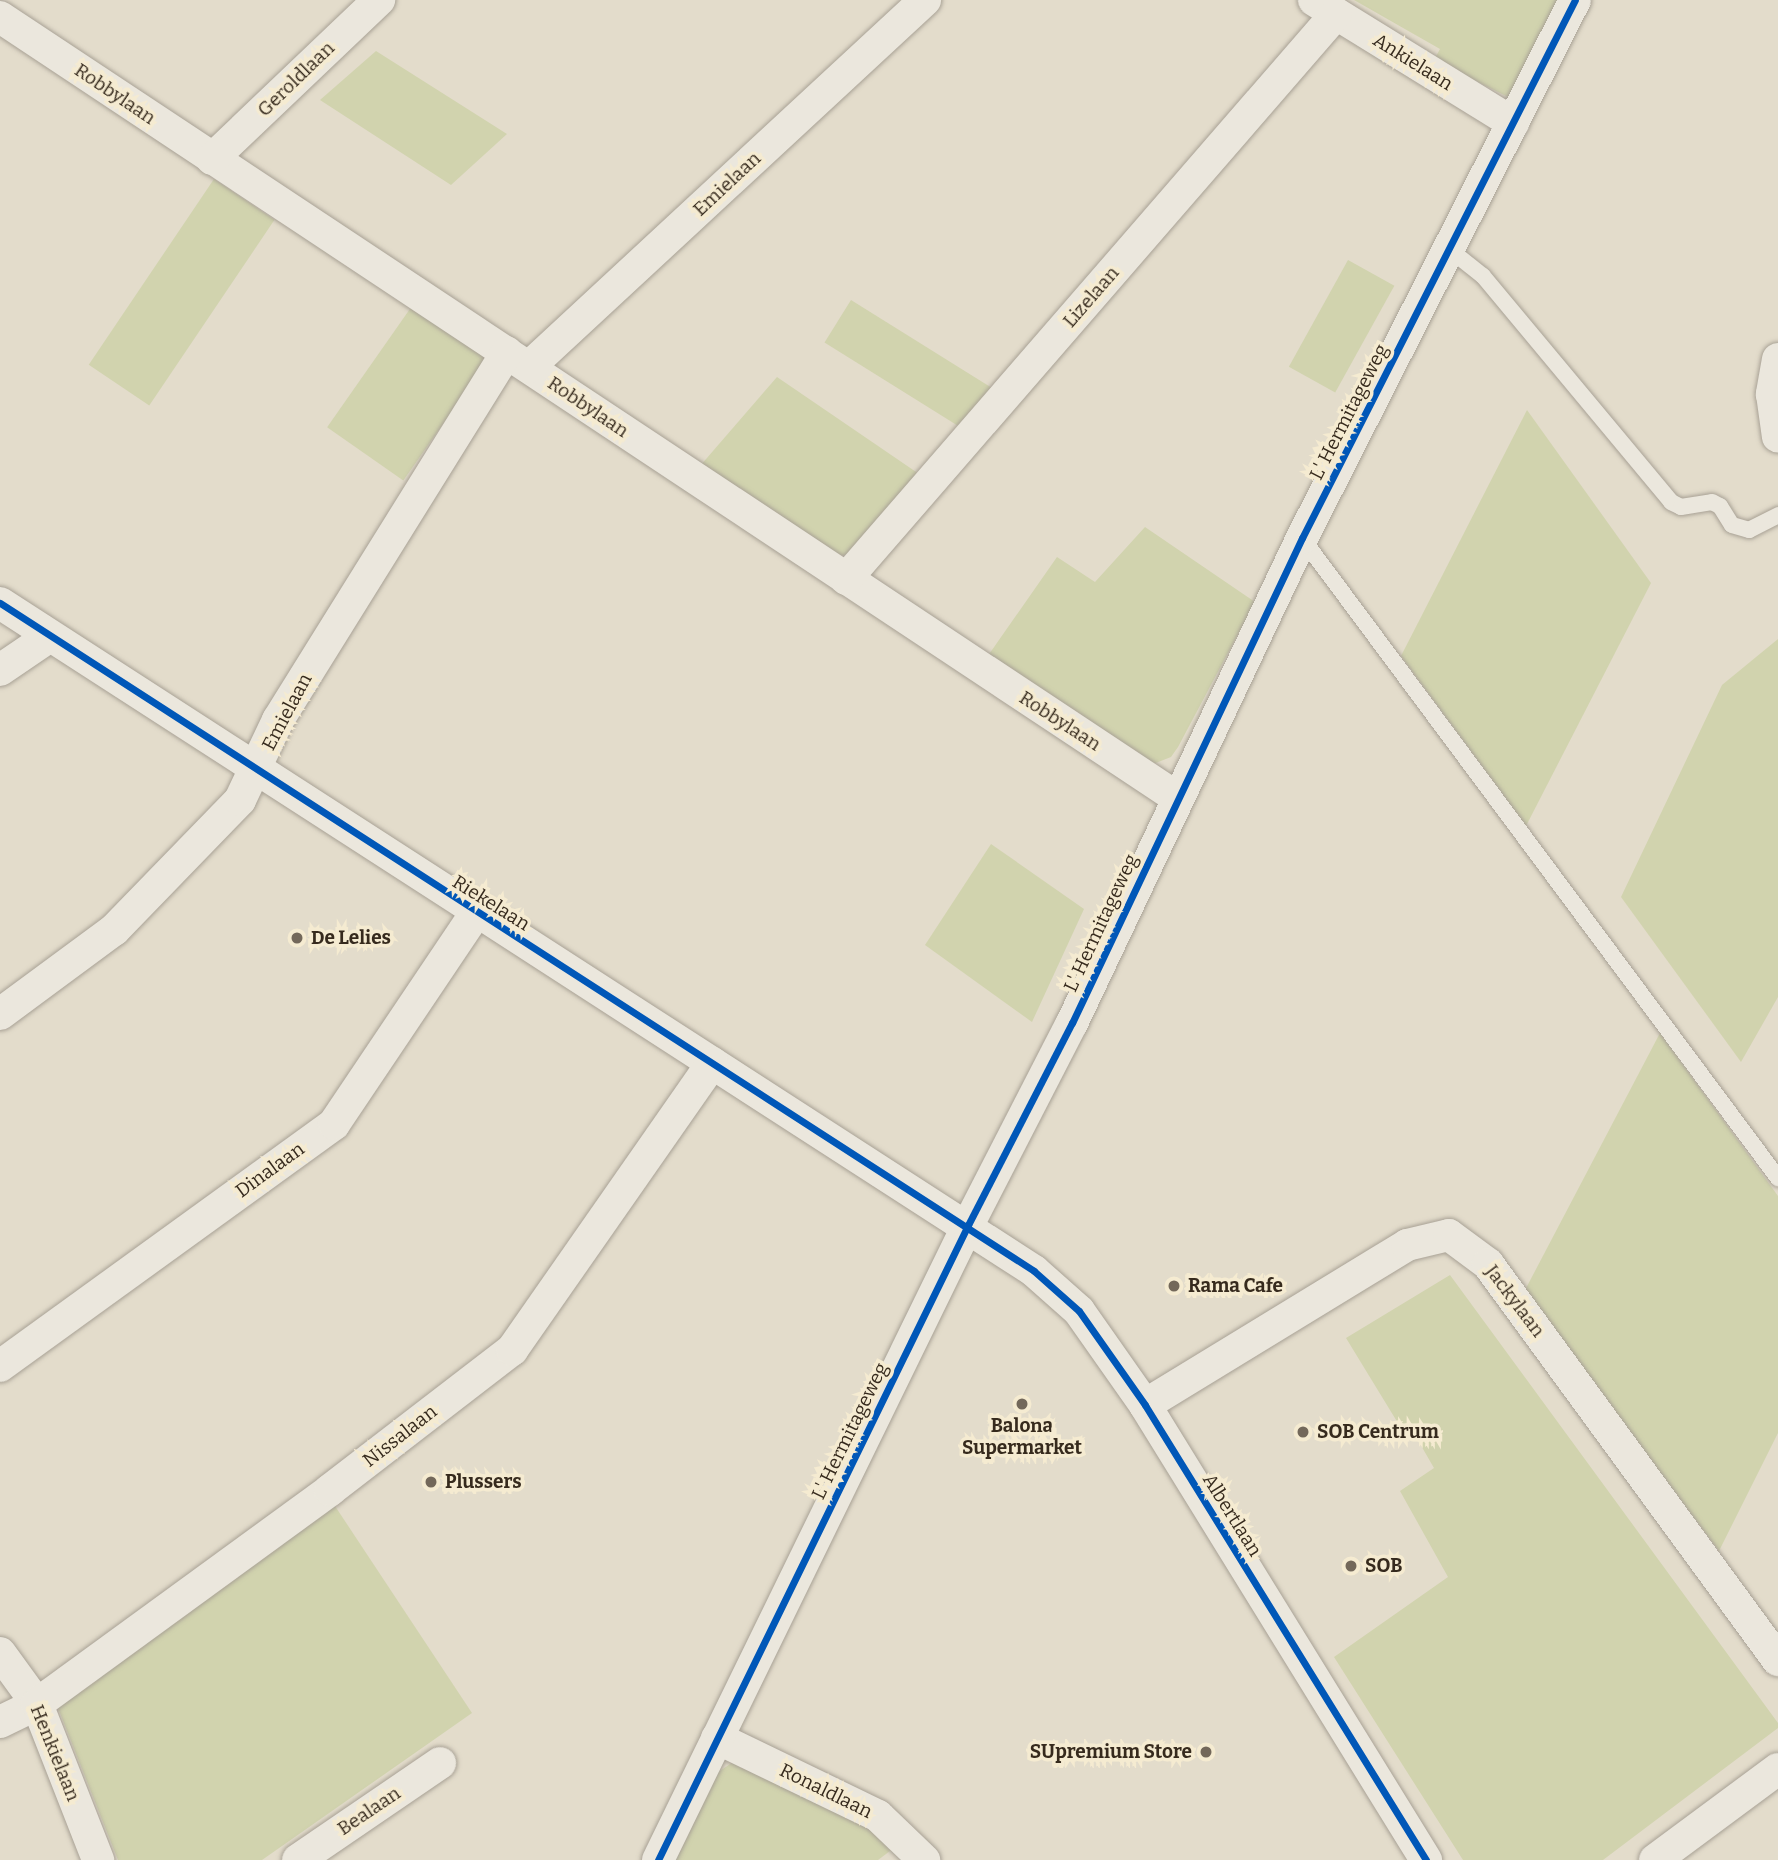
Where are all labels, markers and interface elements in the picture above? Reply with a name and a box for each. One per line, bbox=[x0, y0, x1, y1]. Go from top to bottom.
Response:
street label: Ankielaan bbox=[1369, 29, 1457, 95]
street label: Geroldlaan bbox=[253, 37, 339, 121]
street label: Robbylaan bbox=[70, 59, 160, 129]
street label: Emielaan bbox=[689, 147, 765, 221]
street label: Lizelaan bbox=[1058, 262, 1124, 332]
street label: L' Hermitageweg bbox=[1305, 340, 1393, 484]
street label: Robbylaan bbox=[543, 372, 633, 442]
street label: Emielaan bbox=[257, 670, 317, 754]
street label: Robbylaan bbox=[1015, 686, 1105, 756]
street label: L' Hermitageweg bbox=[1059, 851, 1143, 995]
street label: Riekelaan bbox=[448, 870, 534, 936]
place label: De Lelies bbox=[311, 927, 391, 949]
marker: De Lelies bbox=[289, 930, 305, 946]
street label: Dinalaan bbox=[231, 1137, 309, 1203]
street label: Jackylaan bbox=[1481, 1261, 1549, 1341]
place label: Rama Cafe bbox=[1188, 1275, 1283, 1297]
marker: Rama Cafe bbox=[1166, 1278, 1182, 1294]
street label: L' Hermitageweg bbox=[807, 1359, 893, 1503]
marker: Balona Supermarket bbox=[1014, 1396, 1030, 1412]
street label: Nissalaan bbox=[359, 1400, 441, 1472]
place label: Balona Supermarket bbox=[962, 1415, 1082, 1459]
place label: SOB Centrum bbox=[1317, 1421, 1439, 1443]
marker: SOB Centrum bbox=[1295, 1424, 1311, 1440]
street label: Albertlaan bbox=[1198, 1469, 1266, 1561]
place label: Plussers bbox=[445, 1471, 522, 1493]
marker: Plussers bbox=[423, 1474, 439, 1490]
place label: SOB bbox=[1365, 1555, 1403, 1577]
marker: SOB bbox=[1343, 1558, 1359, 1574]
street label: Henkielaan bbox=[25, 1702, 85, 1804]
place label: SUpremium Store bbox=[1030, 1741, 1192, 1763]
marker: SUpremium Store bbox=[1198, 1744, 1214, 1760]
street label: Ronaldlaan bbox=[776, 1759, 876, 1823]
street label: Bealaan bbox=[333, 1782, 405, 1840]

